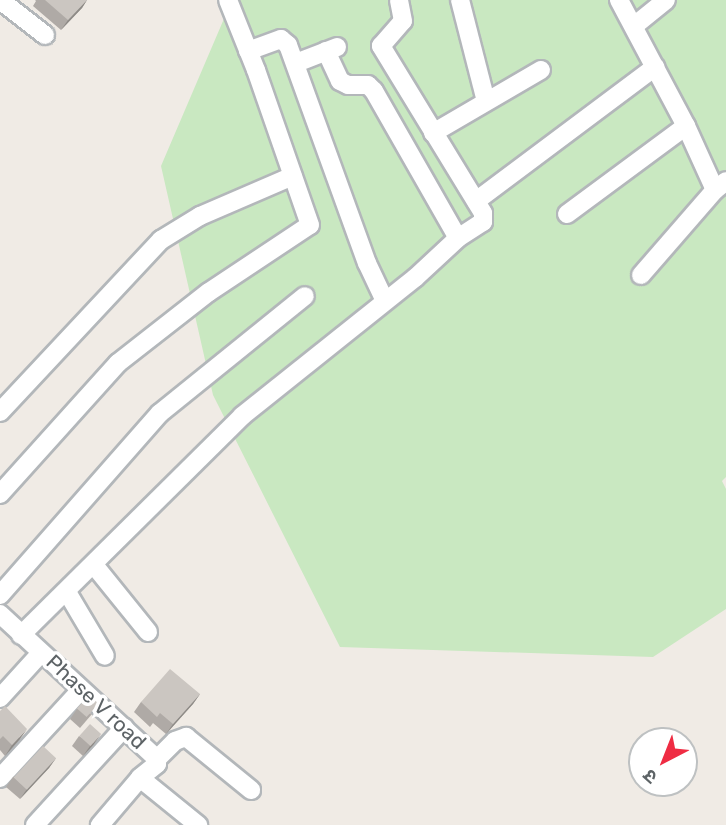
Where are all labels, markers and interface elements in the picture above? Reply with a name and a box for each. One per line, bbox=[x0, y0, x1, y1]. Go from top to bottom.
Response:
street label: Phase V road bbox=[40, 649, 152, 755]
north arrow bbox=[628, 727, 698, 797]
text: उ bbox=[638, 764, 662, 789]

